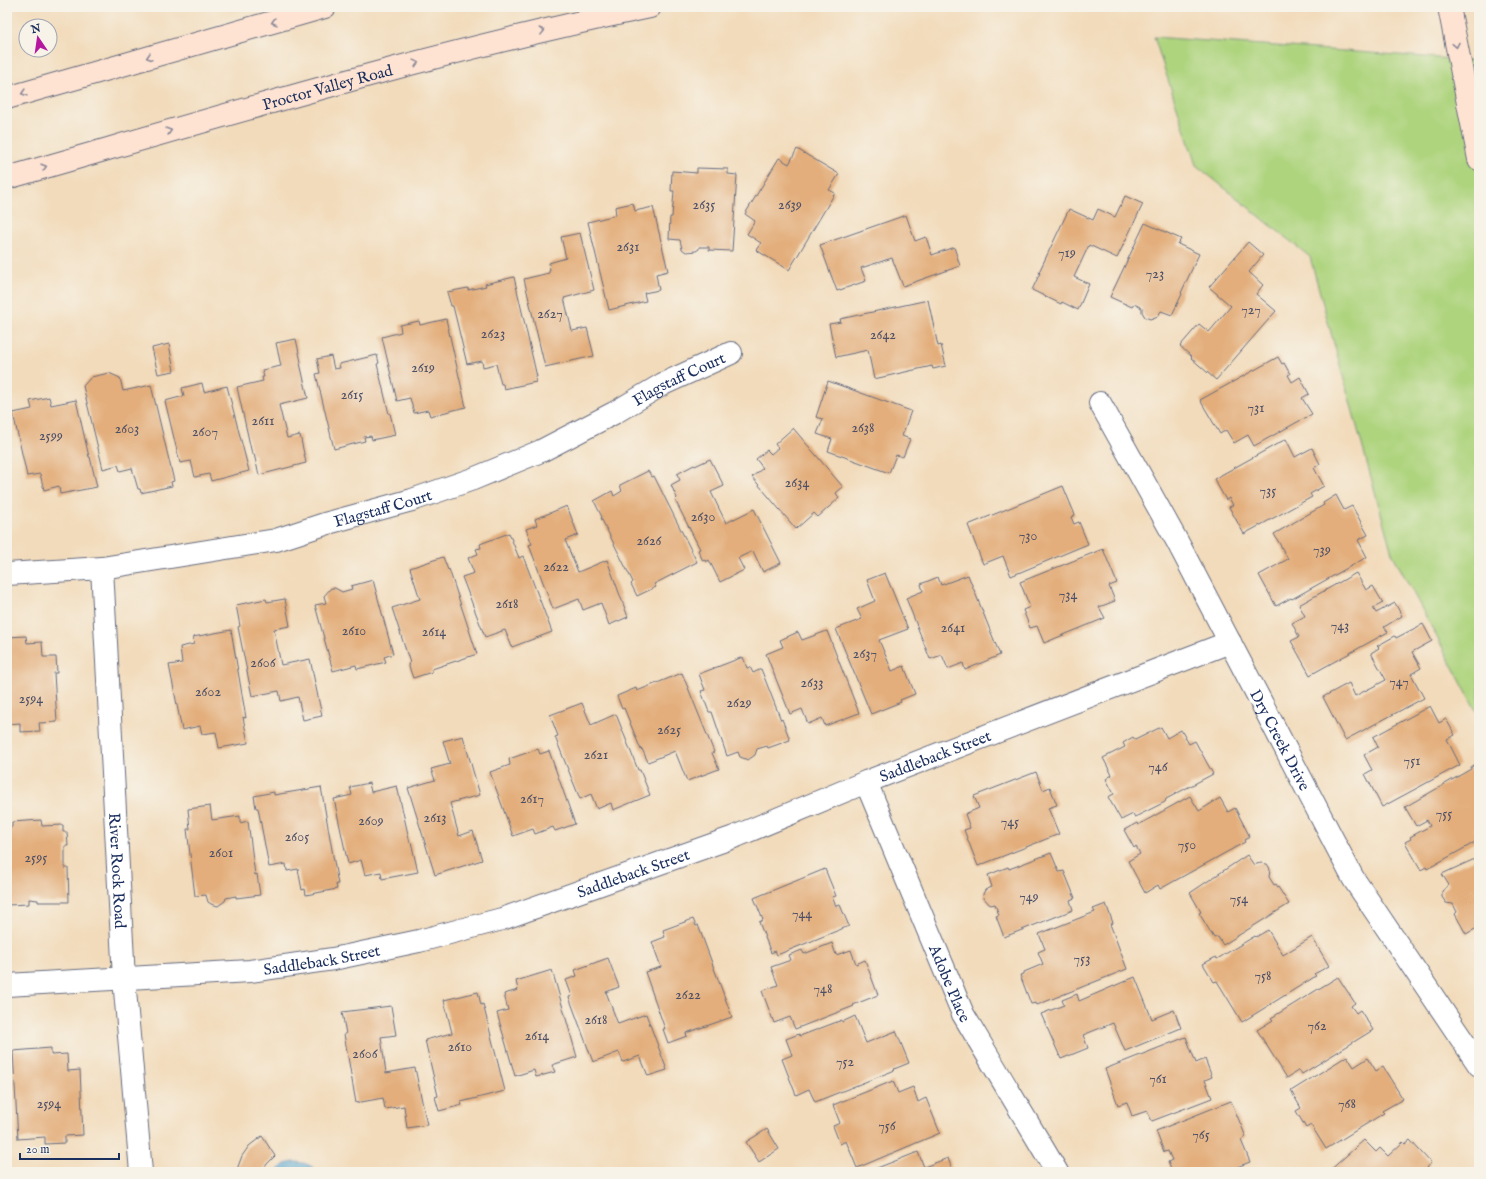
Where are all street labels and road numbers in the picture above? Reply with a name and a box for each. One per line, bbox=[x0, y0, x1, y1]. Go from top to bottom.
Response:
street label: Proctor Valley Road bbox=[260, 61, 395, 116]
street label: Flagstaff Court bbox=[630, 349, 729, 412]
street label: Flagstaff Court bbox=[332, 486, 435, 533]
street label: Dry Creek Drive bbox=[1244, 686, 1314, 794]
street label: Saddleback Street bbox=[877, 727, 995, 788]
street label: River Rock Road bbox=[103, 812, 129, 930]
street label: Saddleback Street bbox=[575, 845, 693, 904]
street label: Saddleback Street bbox=[262, 941, 383, 981]
street label: Adobe Place bbox=[923, 941, 974, 1027]

